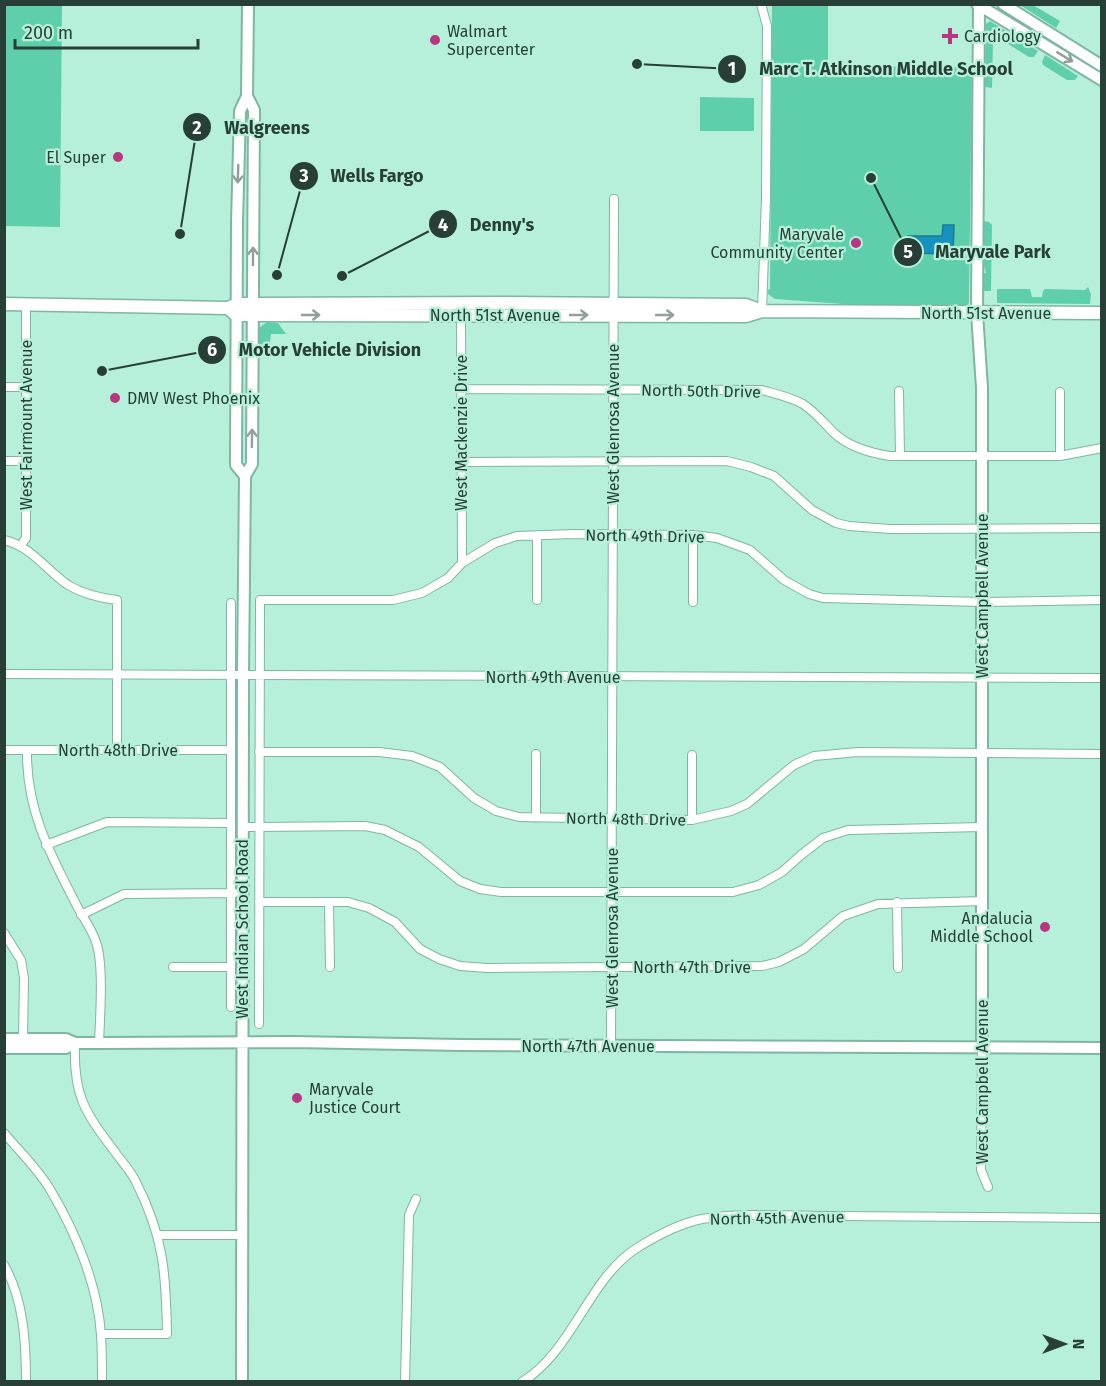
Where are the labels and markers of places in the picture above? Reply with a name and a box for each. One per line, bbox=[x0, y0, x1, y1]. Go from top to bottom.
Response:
place label: Walmart Supercenter bbox=[447, 22, 536, 59]
marker: Cardiology bbox=[941, 27, 959, 45]
place label: Cardiology bbox=[964, 27, 1041, 46]
marker: Walmart Supercenter bbox=[428, 33, 442, 47]
callout: Marc T. Atkinson Middle School bbox=[717, 51, 1025, 87]
callout: Walgreens bbox=[182, 109, 321, 145]
place label: El Super bbox=[46, 148, 107, 167]
marker: El Super bbox=[111, 150, 125, 164]
callout: Wells Fargo bbox=[289, 158, 436, 194]
callout: Denny's bbox=[428, 206, 547, 242]
place label: Maryvale Community Center bbox=[710, 225, 845, 262]
callout: Maryvale Park bbox=[893, 234, 1062, 270]
marker: Maryvale Community Center bbox=[849, 236, 863, 250]
callout: Motor Vehicle Division bbox=[197, 332, 434, 368]
place label: DMV West Phoenix bbox=[127, 389, 260, 408]
marker: DMV West Phoenix bbox=[108, 391, 122, 405]
place label: Andalucia Middle School bbox=[930, 909, 1033, 946]
marker: Andalucia Middle School bbox=[1038, 920, 1052, 934]
place label: Maryvale Justice Court bbox=[309, 1080, 401, 1117]
marker: Maryvale Justice Court bbox=[290, 1091, 304, 1105]

